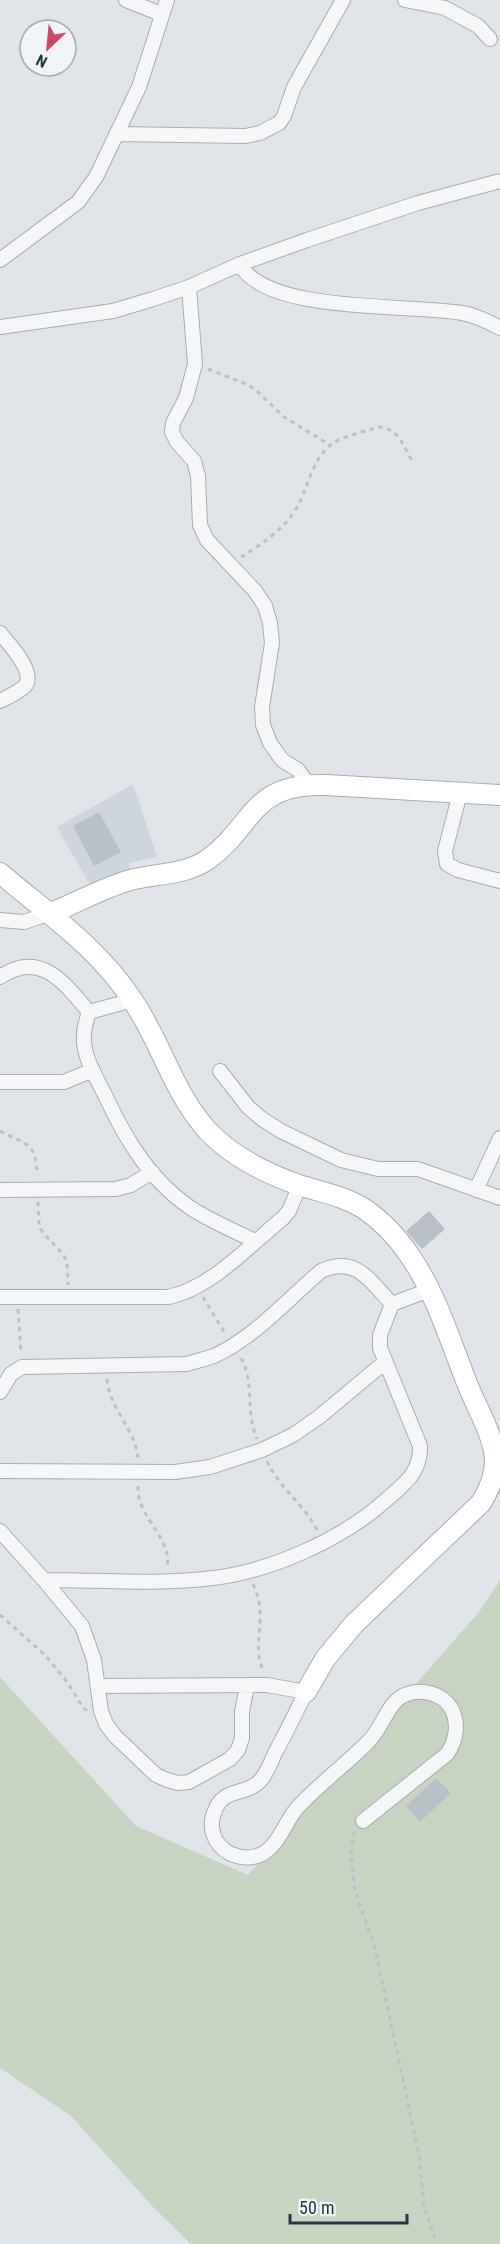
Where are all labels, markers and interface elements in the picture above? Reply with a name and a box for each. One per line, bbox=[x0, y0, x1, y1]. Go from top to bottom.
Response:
north arrow bbox=[18, 18, 78, 78]
text: N bbox=[33, 50, 50, 72]
scale bar bbox=[290, 2187, 407, 2225]
text: 50 m bbox=[299, 2197, 334, 2218]

